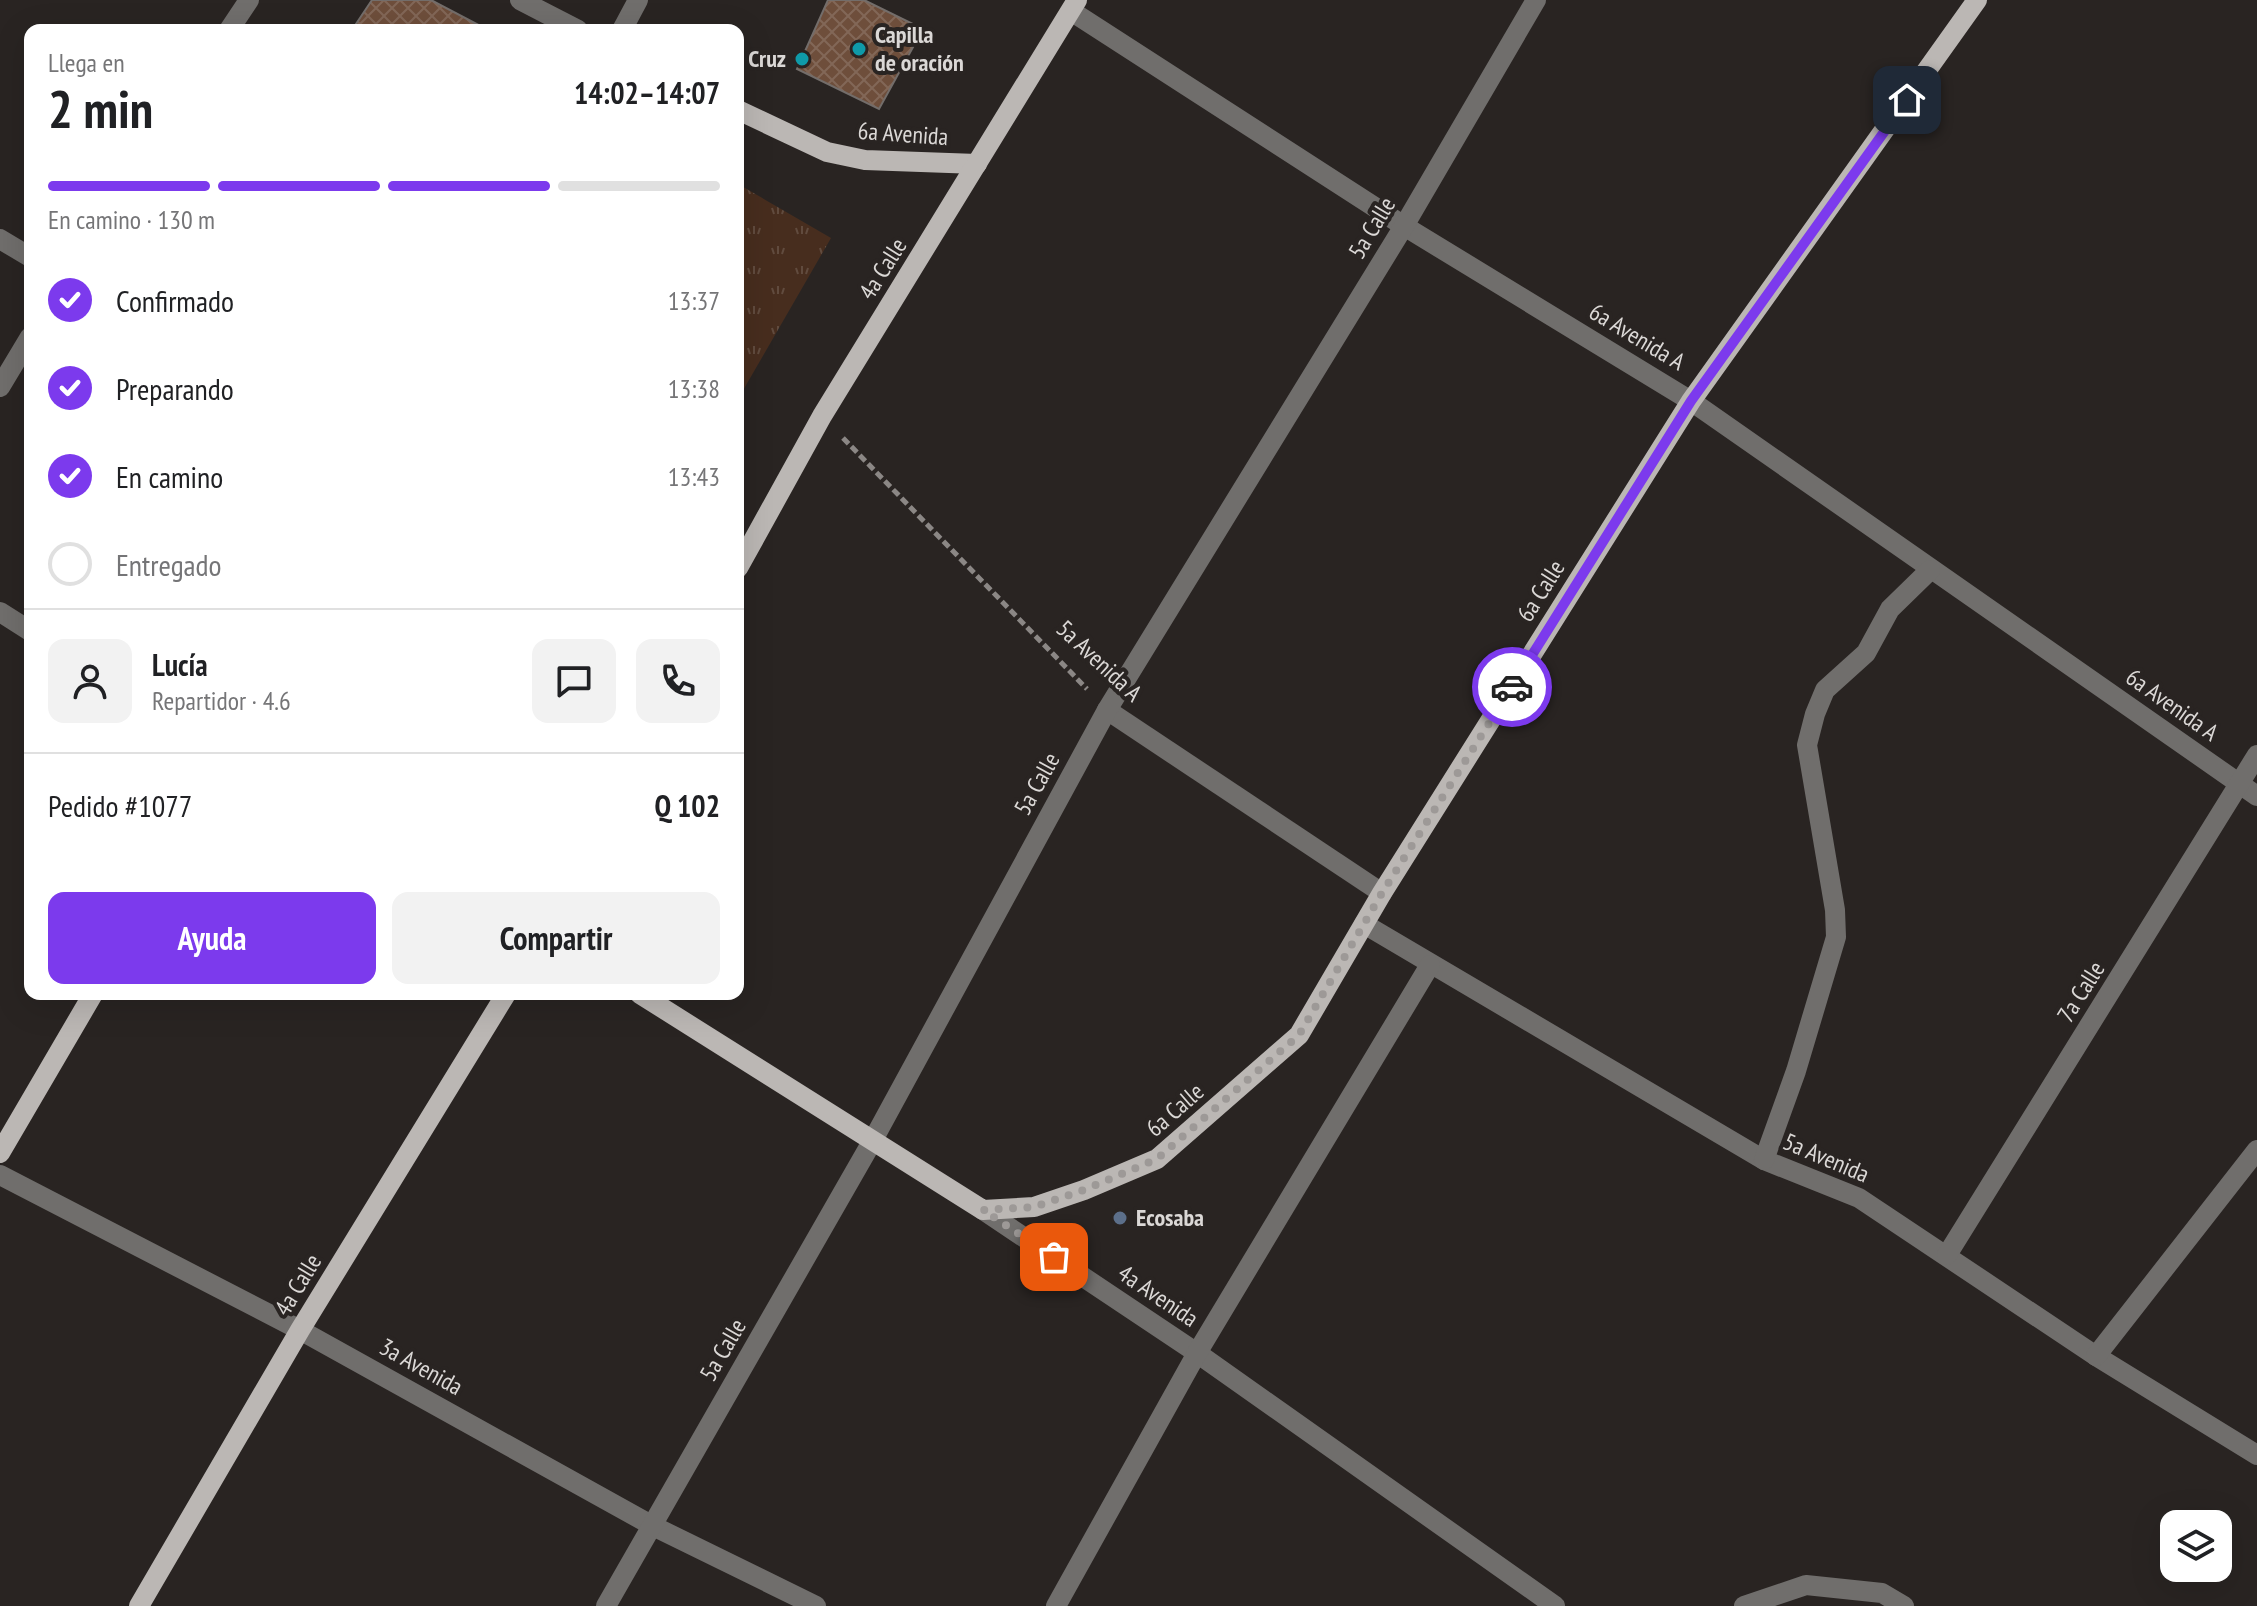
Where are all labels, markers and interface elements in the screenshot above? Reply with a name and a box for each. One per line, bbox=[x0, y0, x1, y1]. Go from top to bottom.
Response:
place label: Capilla de oración bbox=[875, 19, 964, 78]
marker: Capilla de oración bbox=[850, 40, 868, 58]
place label: Cruz bbox=[748, 43, 786, 74]
text: Llega en bbox=[48, 46, 125, 79]
marker: Cruz bbox=[793, 50, 811, 68]
pin bbox=[1873, 66, 1941, 134]
text: 14:02–14:07 bbox=[574, 73, 720, 112]
text: 2 min bbox=[48, 75, 153, 142]
icon: home bbox=[1885, 78, 1929, 122]
street label: 6a Avenida bbox=[857, 115, 949, 152]
street label: 5a Calle bbox=[1341, 191, 1402, 264]
text: En camino · 130 m bbox=[48, 203, 215, 236]
street label: 4a Calle bbox=[852, 232, 913, 305]
icon: check bbox=[48, 278, 92, 322]
text: Confirmado bbox=[116, 281, 234, 320]
text: 13:37 bbox=[668, 284, 720, 317]
street label: 6a Avenida A bbox=[1584, 296, 1691, 378]
icon: check bbox=[48, 366, 92, 410]
text: Preparando bbox=[116, 369, 234, 408]
text: 13:38 bbox=[668, 372, 720, 405]
icon: check bbox=[48, 454, 92, 498]
text: En camino bbox=[116, 457, 223, 496]
text: 13:43 bbox=[668, 460, 720, 493]
text: Entregado bbox=[116, 545, 222, 584]
street label: 6a Calle bbox=[1510, 554, 1571, 627]
street label: 5a Avenida A bbox=[1050, 613, 1149, 709]
button: person bbox=[48, 639, 132, 723]
button: chat bbox=[532, 639, 616, 723]
button: phone bbox=[636, 639, 720, 723]
text: Lucía bbox=[152, 645, 208, 684]
courier bbox=[1472, 647, 1552, 727]
street label: 6a Avenida A bbox=[2120, 661, 2225, 748]
icon: car bbox=[1490, 665, 1534, 709]
text: Repartidor · 4.6 bbox=[152, 684, 291, 717]
street label: 5a Calle bbox=[1007, 747, 1066, 821]
text: Pedido #1077 bbox=[48, 786, 192, 825]
text: Q 102 bbox=[655, 786, 720, 825]
button: Ayuda bbox=[48, 892, 376, 984]
button: Compartir bbox=[392, 892, 720, 984]
street label: 7a Calle bbox=[2050, 955, 2111, 1028]
street label: 6a Calle bbox=[1139, 1076, 1210, 1143]
street label: 5a Avenida bbox=[1779, 1126, 1874, 1189]
place label: Ecosaba bbox=[1136, 1202, 1204, 1233]
marker: Ecosaba bbox=[1111, 1209, 1129, 1227]
pin bbox=[1020, 1223, 1088, 1291]
icon: bag bbox=[1032, 1235, 1076, 1279]
street label: 4a Calle bbox=[267, 1248, 328, 1321]
street label: 4a Avenida bbox=[1112, 1257, 1204, 1334]
street label: 5a Calle bbox=[692, 1313, 753, 1386]
street label: 3a Avenida bbox=[374, 1331, 468, 1402]
map controls bbox=[2160, 1510, 2232, 1582]
button: layers bbox=[2160, 1510, 2232, 1582]

